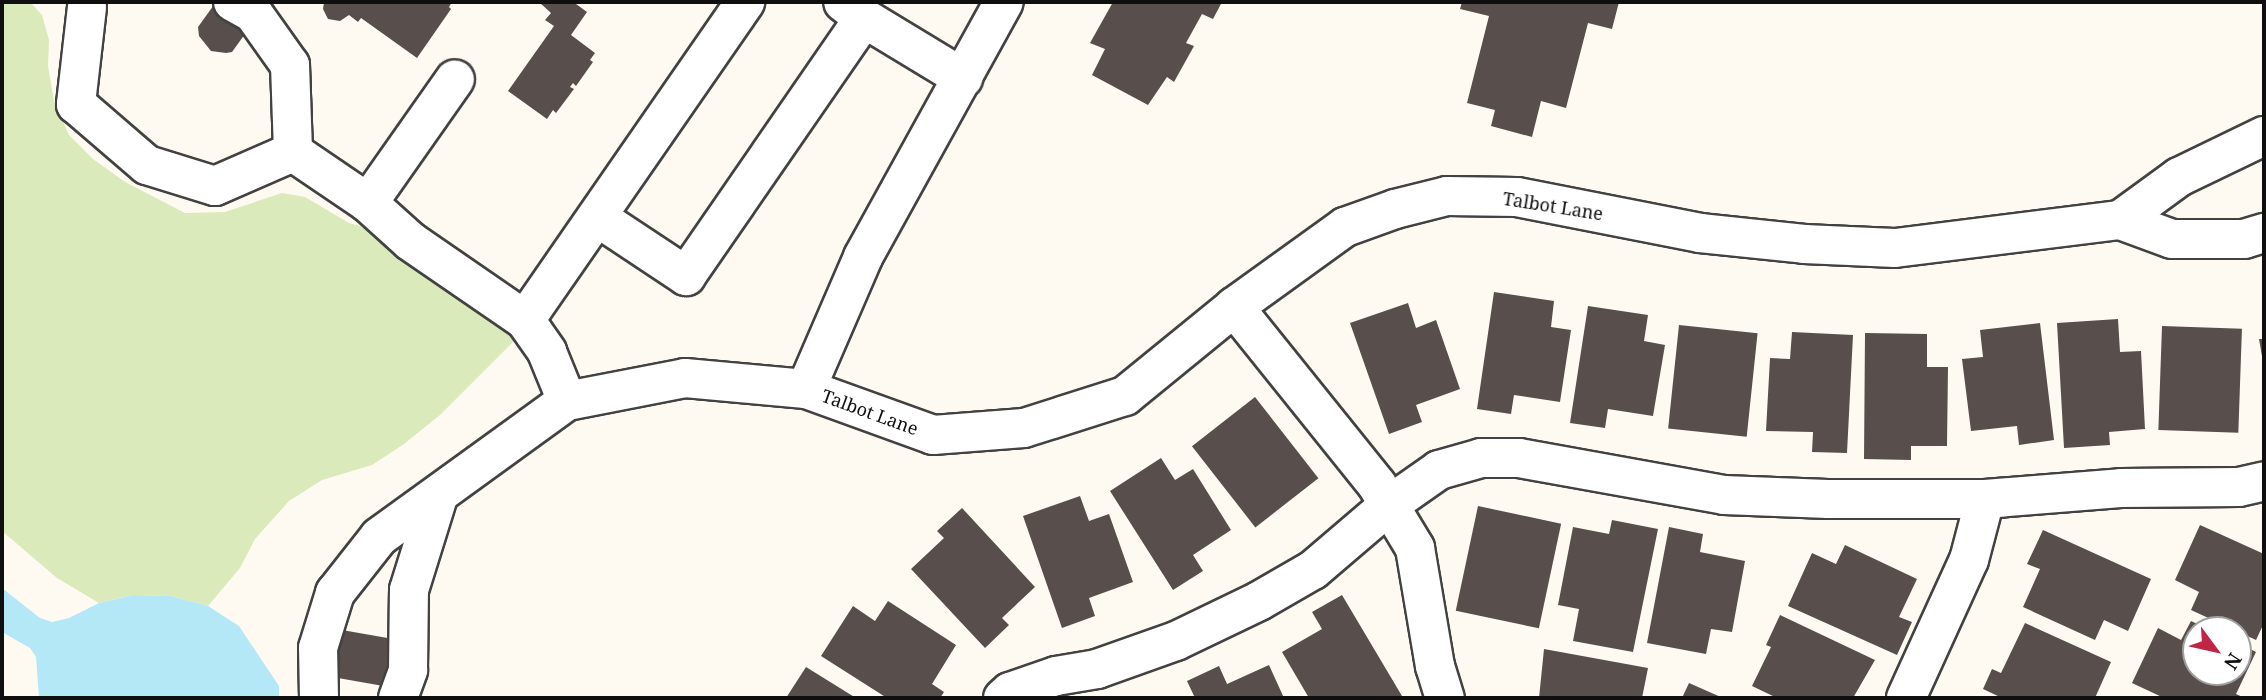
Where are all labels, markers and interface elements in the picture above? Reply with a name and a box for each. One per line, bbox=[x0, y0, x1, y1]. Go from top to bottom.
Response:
street label: Talbot Lane bbox=[1501, 187, 1605, 225]
street label: Talbot Lane bbox=[819, 385, 921, 439]
north arrow bbox=[2182, 616, 2252, 686]
text: N bbox=[2218, 648, 2248, 675]

